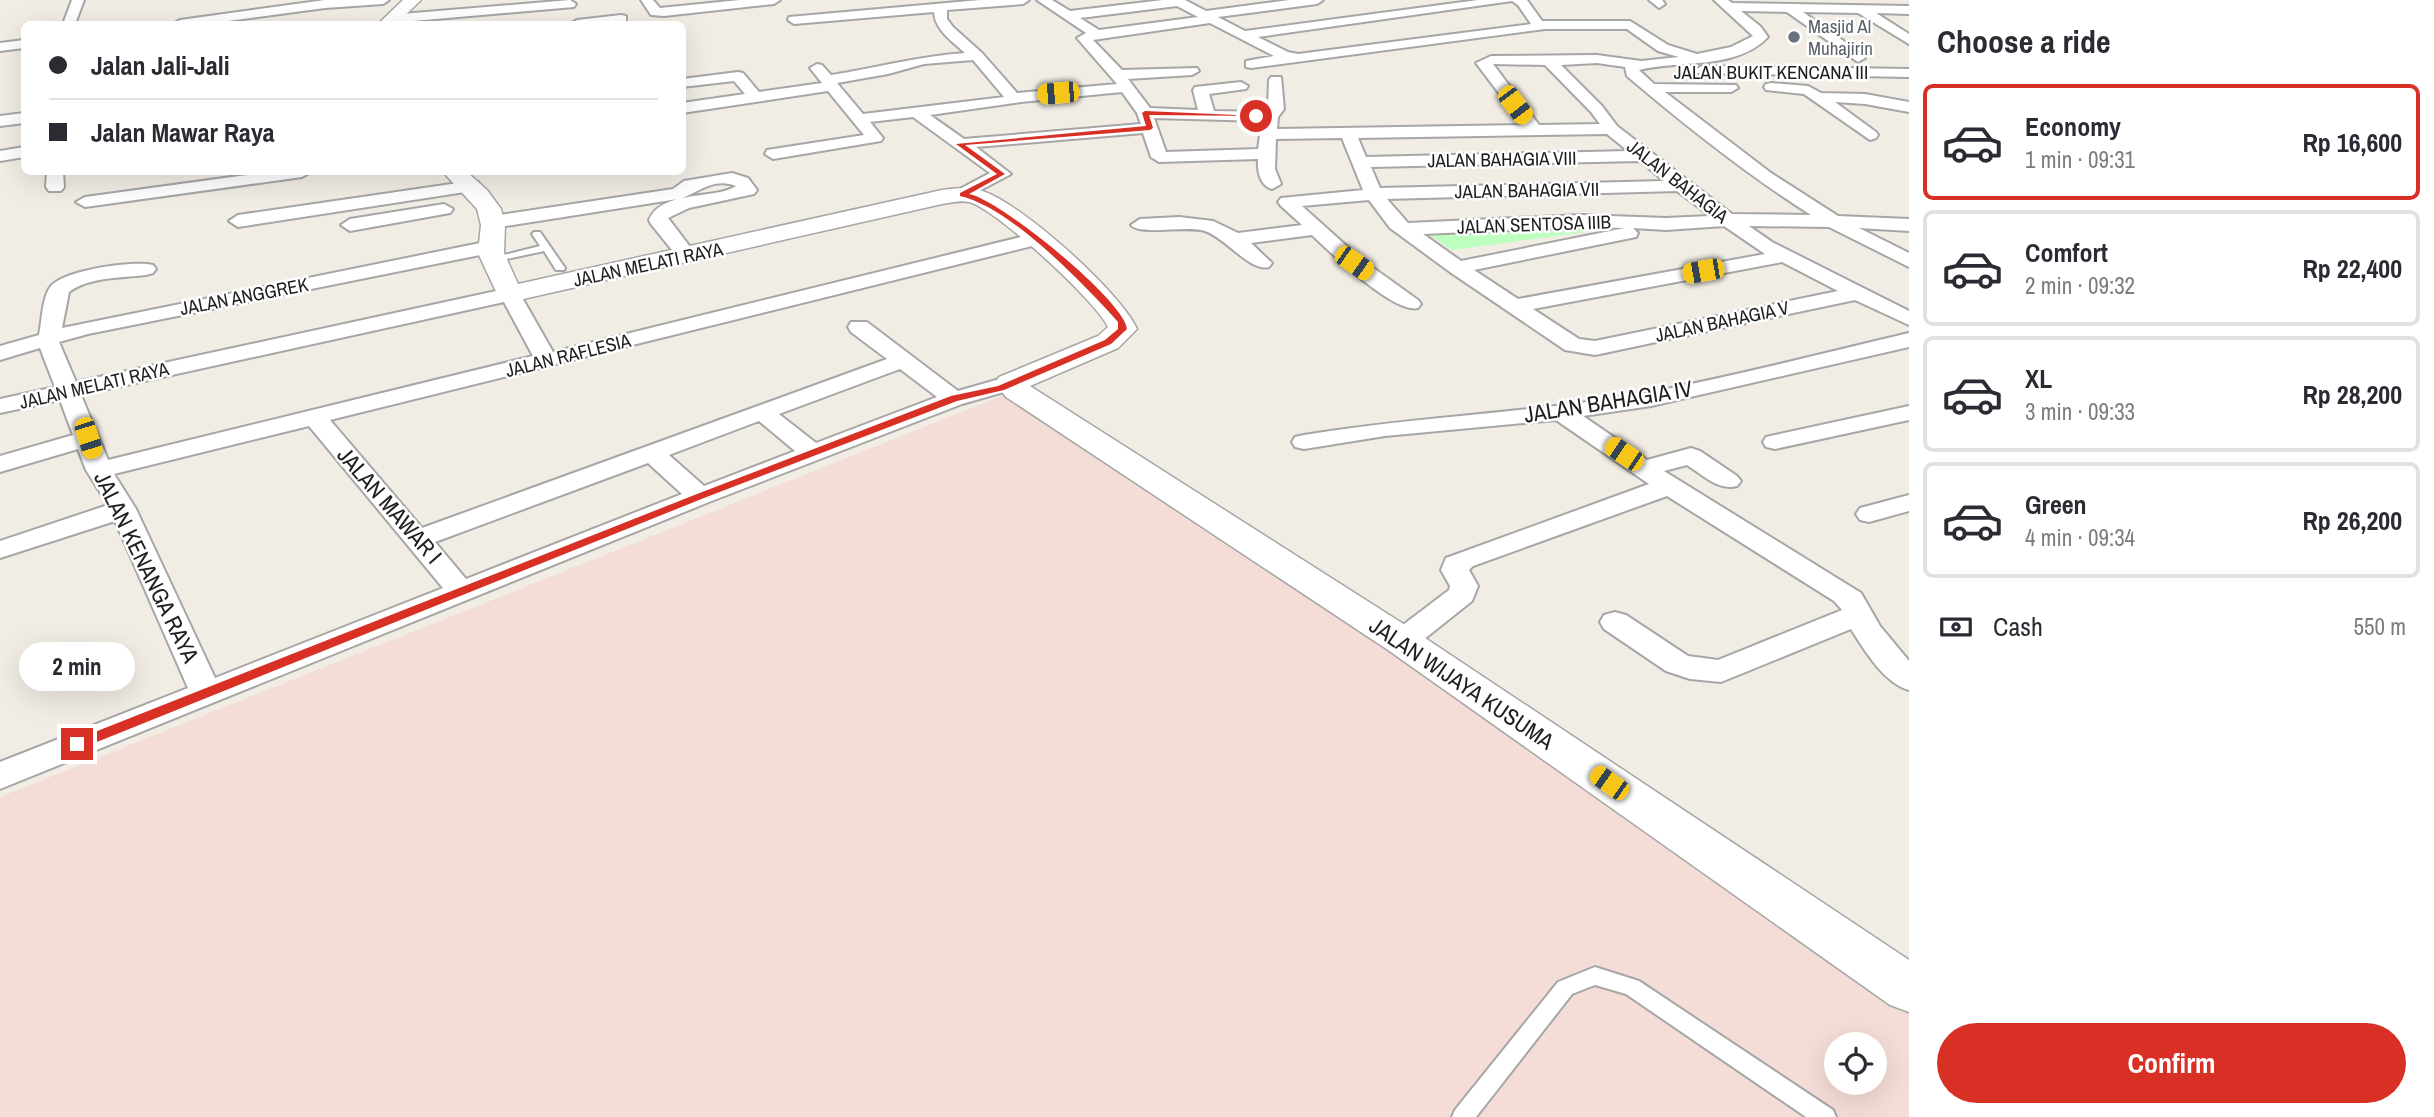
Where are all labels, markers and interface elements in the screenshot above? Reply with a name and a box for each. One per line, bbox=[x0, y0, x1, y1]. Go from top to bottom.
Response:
place label: Masjid Al Muhajirin bbox=[1808, 13, 1873, 61]
text: Choose a ride bbox=[1937, 20, 2111, 63]
marker: Masjid Al Muhajirin bbox=[1786, 29, 1802, 45]
text: Jalan Jali-Jali bbox=[91, 48, 230, 83]
street label: JALAN BUKIT KENCANA III bbox=[1674, 59, 1868, 85]
car bbox=[1037, 81, 1080, 105]
car bbox=[1494, 82, 1537, 128]
route start bbox=[1240, 100, 1272, 132]
text: Economy bbox=[2025, 109, 2121, 144]
icon: car bbox=[1941, 111, 2004, 174]
text: Jalan Mawar Raya bbox=[91, 115, 275, 150]
text: Rp 16,600 bbox=[2302, 125, 2402, 160]
street label: JALAN BAHAGIA bbox=[1622, 133, 1735, 229]
text: 1 min · 09:31 bbox=[2025, 144, 2135, 175]
street label: JALAN BAHAGIA VIII bbox=[1427, 145, 1577, 173]
street label: JALAN BAHAGIA VII bbox=[1454, 176, 1600, 204]
street label: JALAN SENTOSA IIIB bbox=[1457, 208, 1611, 240]
street label: JALAN MELATI RAYA bbox=[571, 235, 726, 293]
text: Comfort bbox=[2025, 235, 2108, 270]
icon: car bbox=[1941, 237, 2004, 300]
car bbox=[1331, 242, 1378, 284]
text: Rp 22,400 bbox=[2302, 251, 2402, 286]
car bbox=[1681, 257, 1726, 285]
text: 2 min · 09:32 bbox=[2025, 270, 2135, 301]
street label: JALAN ANGGREK bbox=[178, 271, 311, 321]
street label: JALAN BAHAGIA V bbox=[1653, 294, 1792, 348]
street label: JALAN RAFLESIA bbox=[503, 327, 634, 383]
street label: JALAN MELATI RAYA bbox=[17, 355, 172, 415]
text: XL bbox=[2025, 361, 2052, 396]
icon: car bbox=[1941, 363, 2004, 426]
street label: JALAN BAHAGIA IV bbox=[1522, 372, 1695, 430]
text: Rp 28,200 bbox=[2302, 377, 2402, 412]
text: 3 min · 09:33 bbox=[2025, 396, 2135, 427]
car bbox=[72, 415, 105, 461]
car bbox=[1601, 434, 1648, 474]
street label: JALAN MAWAR I bbox=[331, 440, 449, 570]
street label: JALAN KENANGA RAYA bbox=[87, 466, 207, 668]
text: Green bbox=[2025, 487, 2087, 522]
icon: car bbox=[1941, 489, 2004, 552]
text: Rp 26,200 bbox=[2302, 503, 2402, 538]
text: 4 min · 09:34 bbox=[2025, 522, 2135, 553]
icon: cash bbox=[1937, 608, 1975, 646]
text: Cash bbox=[1993, 609, 2043, 644]
street label: JALAN WIJAYA KUSUMA bbox=[1364, 610, 1561, 757]
text: 550 m bbox=[2354, 611, 2406, 642]
callout: 2 min bbox=[19, 642, 135, 692]
text: 2 min bbox=[52, 651, 102, 682]
route end bbox=[61, 728, 93, 760]
car bbox=[1586, 762, 1633, 804]
button: Confirm bbox=[1937, 1023, 2406, 1103]
map controls bbox=[1824, 1032, 1887, 1095]
button: locate bbox=[1824, 1032, 1887, 1095]

